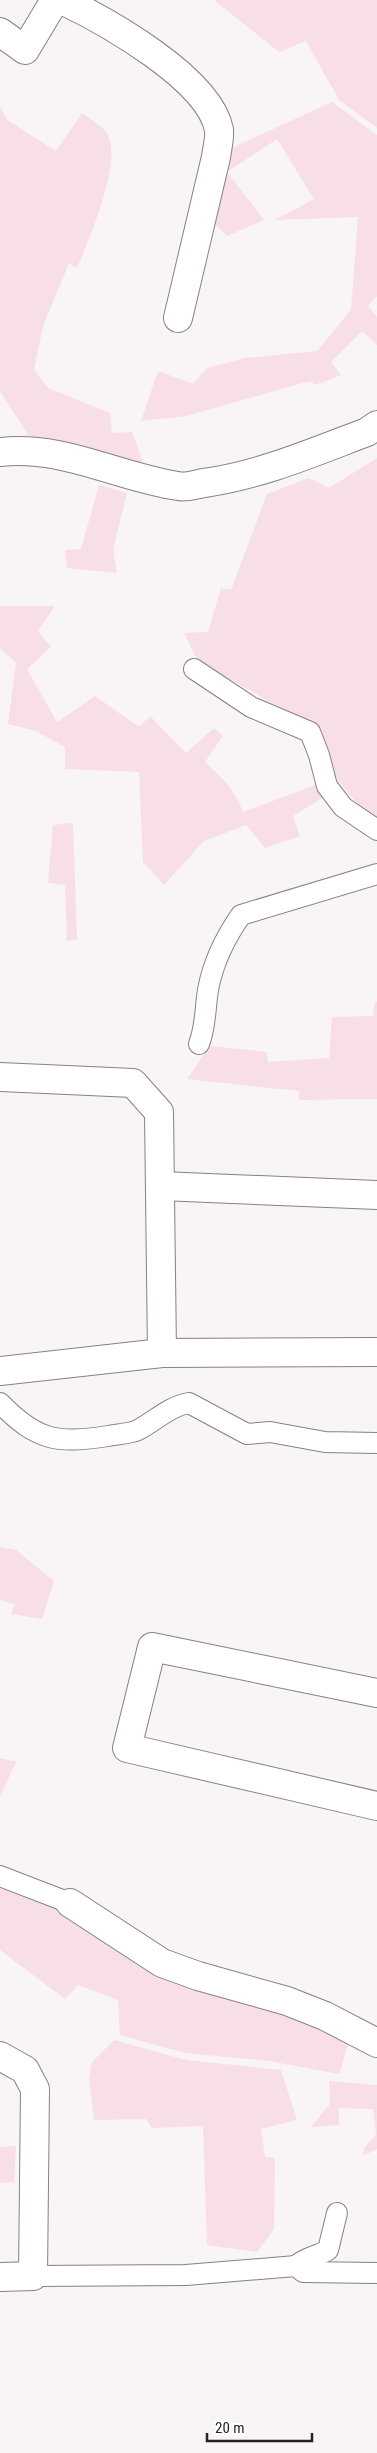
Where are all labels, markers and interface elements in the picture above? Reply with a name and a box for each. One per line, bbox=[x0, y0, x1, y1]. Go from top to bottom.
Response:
scale bar bbox=[207, 2410, 312, 2442]
text: 20 m bbox=[215, 2419, 245, 2437]

